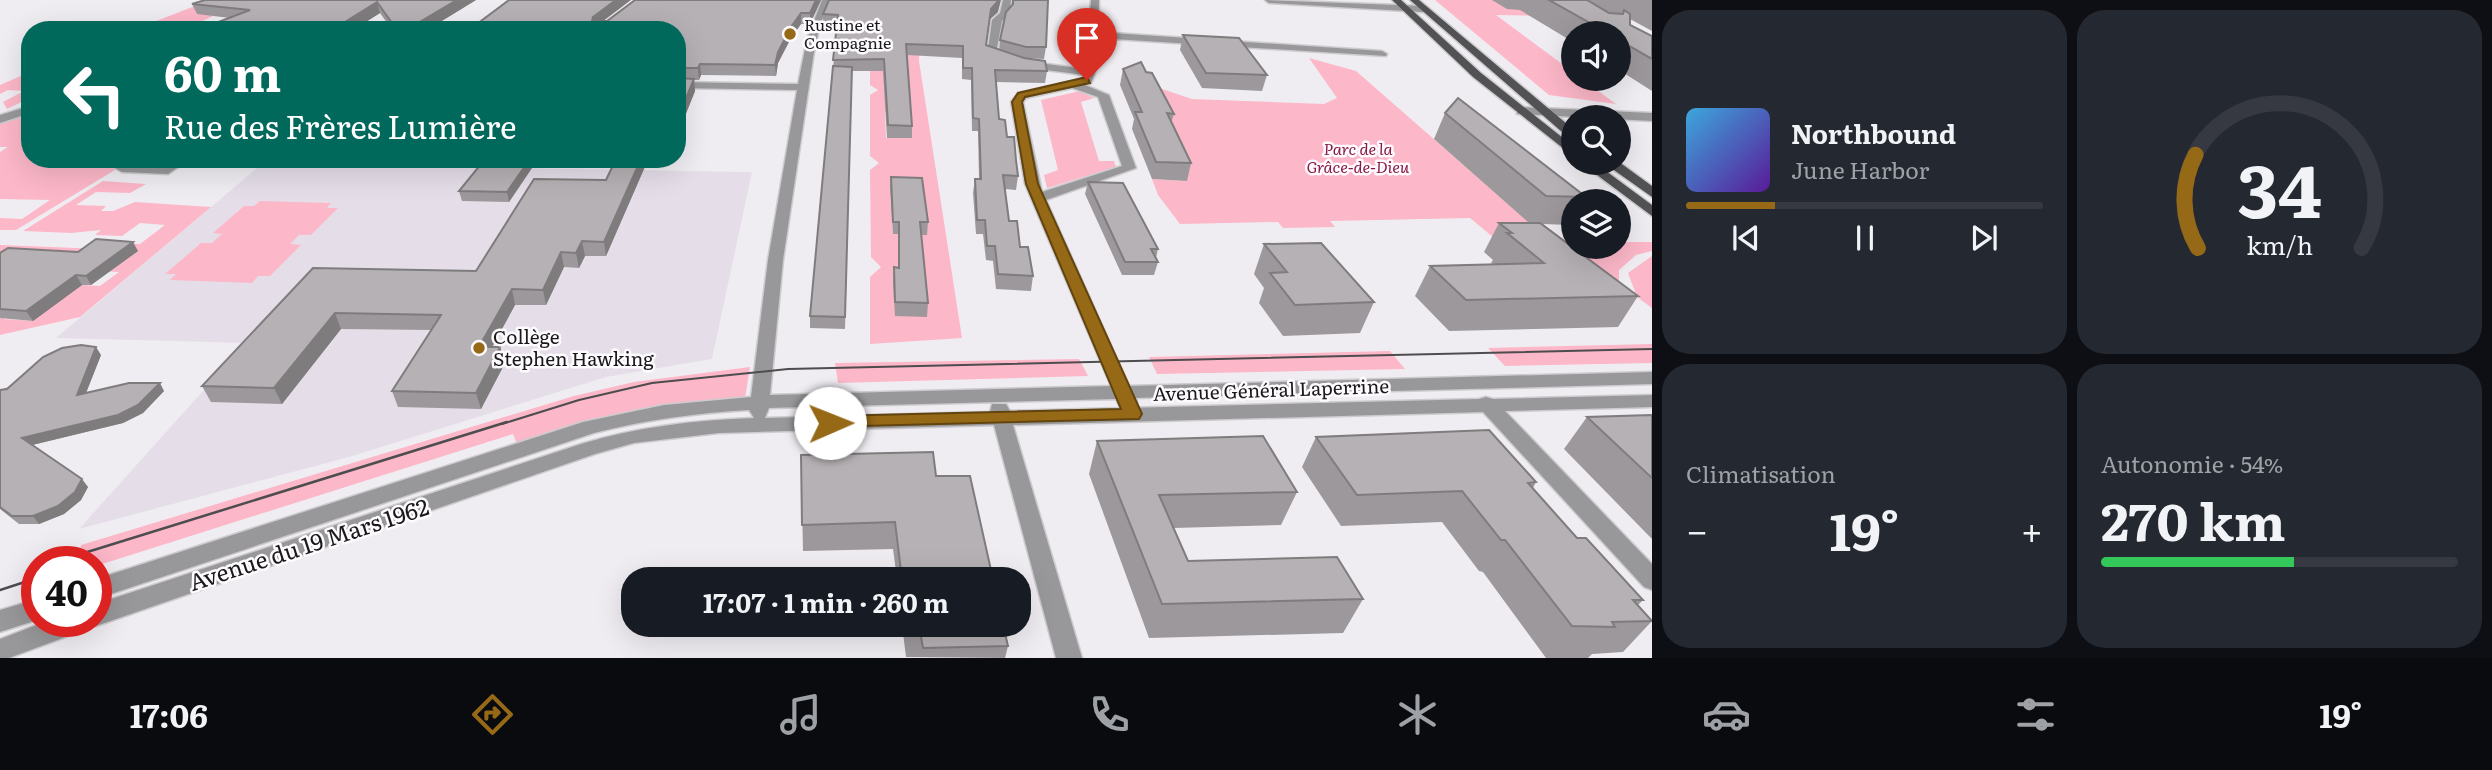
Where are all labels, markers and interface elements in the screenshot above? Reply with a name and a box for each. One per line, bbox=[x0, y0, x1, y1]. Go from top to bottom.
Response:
pin bbox=[1057, 8, 1117, 80]
place label: Rustine et Compagnie bbox=[804, 12, 891, 54]
icon: arrive bbox=[1068, 19, 1106, 57]
map controls bbox=[1561, 21, 1631, 259]
button: sound bbox=[1561, 21, 1631, 91]
marker: Rustine et Compagnie bbox=[782, 26, 798, 42]
text: 60 m bbox=[164, 34, 281, 107]
icon: left bbox=[49, 49, 140, 140]
text: Rue des Frères Lumière bbox=[164, 101, 517, 149]
button: search bbox=[1561, 105, 1631, 175]
text: Northbound bbox=[1791, 113, 1956, 152]
text: 34 bbox=[2237, 133, 2322, 241]
park label: Parc de la Grâce-de-Dieu bbox=[1307, 136, 1410, 178]
text: June Harbor bbox=[1791, 152, 1929, 186]
button: layers bbox=[1561, 189, 1631, 259]
icon: previous bbox=[1727, 219, 1765, 257]
icon: pause bbox=[1846, 219, 1884, 257]
icon: next bbox=[1965, 219, 2003, 257]
text: km/h bbox=[2246, 226, 2313, 263]
place label: Collège Stephen Hawking bbox=[493, 322, 654, 372]
marker: Collège Stephen Hawking bbox=[471, 340, 487, 356]
street label: Avenue Général Laperrine bbox=[1152, 371, 1390, 407]
position arrow bbox=[793, 386, 867, 460]
text: Autonomie · 54% bbox=[2101, 446, 2283, 480]
text: Climatisation bbox=[1686, 456, 1836, 490]
text: 270 km bbox=[2101, 480, 2286, 557]
street label: Avenue du 19 Mars 1962 bbox=[184, 488, 433, 598]
text: 19° bbox=[1830, 490, 1899, 567]
text: − bbox=[1686, 500, 1708, 557]
text: + bbox=[2021, 500, 2043, 557]
speed limit sign: 40 bbox=[21, 546, 112, 637]
text: 17:07 · 1 min · 260 m bbox=[703, 582, 949, 621]
text: 17:06 bbox=[130, 690, 208, 738]
icon: directions bbox=[468, 690, 517, 739]
icon: music bbox=[776, 690, 825, 739]
icon: phone bbox=[1085, 690, 1134, 739]
icon: climate bbox=[1393, 690, 1442, 739]
icon: car bbox=[1702, 690, 1751, 739]
icon: filters bbox=[2011, 690, 2060, 739]
text: 19° bbox=[2319, 690, 2362, 738]

